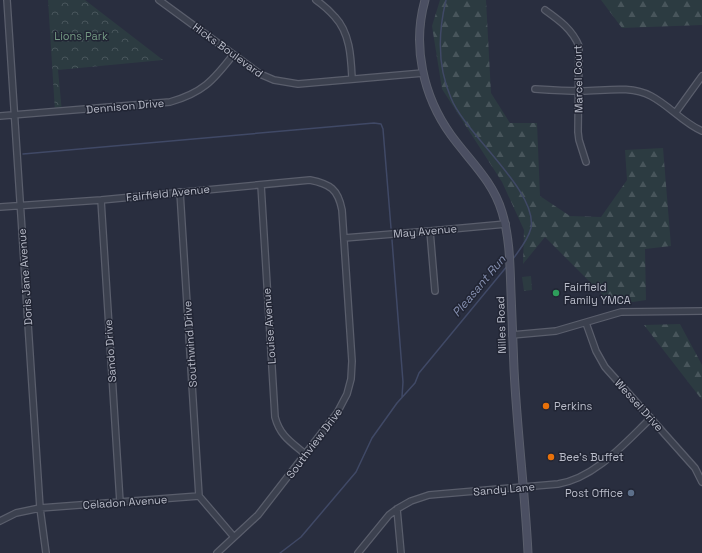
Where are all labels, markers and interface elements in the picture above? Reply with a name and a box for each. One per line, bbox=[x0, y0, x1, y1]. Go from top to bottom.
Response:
street label: Hicks Boulevard bbox=[190, 20, 266, 80]
park label: Lions Park bbox=[54, 29, 108, 43]
street label: Marcel Court bbox=[570, 45, 586, 113]
street label: Dennison Drive bbox=[85, 96, 165, 116]
street label: Fairfield Avenue bbox=[125, 182, 211, 204]
street label: May Avenue bbox=[393, 221, 457, 241]
street label: Doris Jane Avenue bbox=[15, 228, 35, 326]
water label: Pleasant Run bbox=[449, 252, 510, 320]
place label: Fairfield Family YMCA bbox=[564, 280, 631, 307]
street label: Louise Avenue bbox=[259, 288, 279, 364]
marker: Fairfield Family YMCA bbox=[551, 288, 561, 298]
street label: Nilles Road bbox=[493, 296, 509, 354]
street label: Southwind Drive bbox=[180, 300, 200, 388]
street label: Sando Drive bbox=[101, 319, 119, 383]
street label: Wessel Drive bbox=[612, 376, 666, 434]
place label: Perkins bbox=[554, 399, 592, 413]
marker: Perkins bbox=[541, 401, 551, 411]
street label: Southview Drive bbox=[283, 405, 345, 481]
place label: Bee's Buffet bbox=[559, 450, 624, 464]
marker: Bee's Buffet bbox=[546, 452, 556, 462]
street label: Sandy Lane bbox=[472, 479, 536, 499]
place label: Post Office bbox=[565, 486, 623, 500]
marker: Post Office bbox=[626, 488, 636, 498]
street label: Celadon Avenue bbox=[82, 492, 168, 512]

